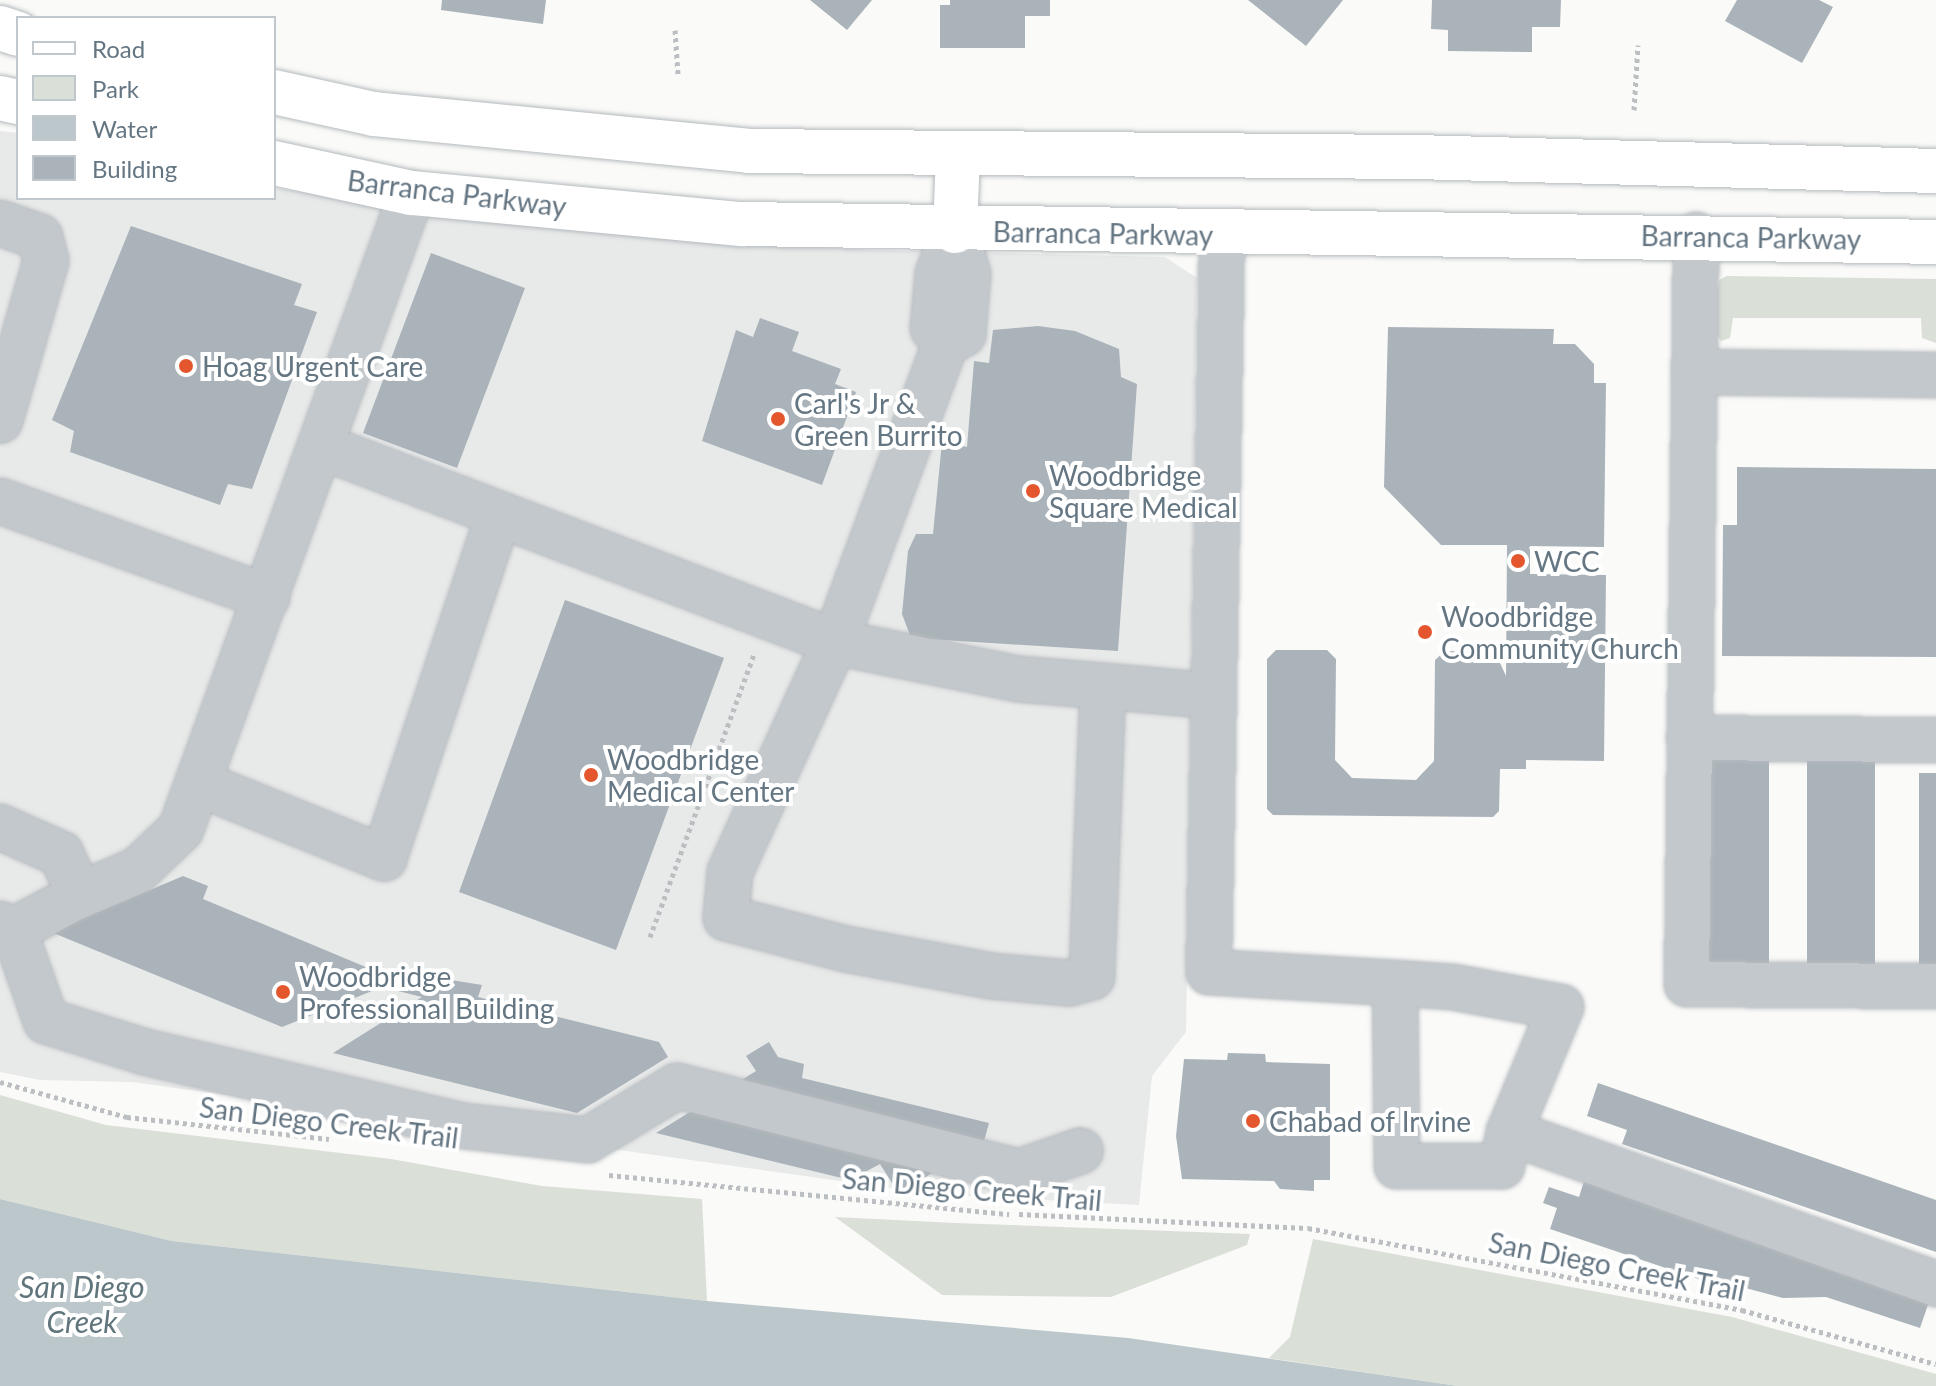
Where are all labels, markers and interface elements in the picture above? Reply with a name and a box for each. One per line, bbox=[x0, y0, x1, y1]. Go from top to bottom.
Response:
legend bbox=[16, 16, 276, 200]
text: Road bbox=[92, 34, 145, 63]
text: Park bbox=[92, 74, 139, 103]
text: Water bbox=[92, 114, 157, 143]
text: Building bbox=[92, 154, 177, 183]
street label: Barranca Parkway bbox=[346, 163, 568, 223]
street label: Barranca Parkway bbox=[992, 214, 1214, 252]
street label: Barranca Parkway bbox=[1640, 218, 1862, 256]
place label: Hoag Urgent Care bbox=[202, 349, 423, 383]
marker: Hoag Urgent Care bbox=[177, 357, 195, 375]
place label: Carl's Jr & Green Burrito bbox=[794, 386, 963, 452]
marker: Carl's Jr & Green Burrito bbox=[769, 410, 787, 428]
place label: Woodbridge Square Medical bbox=[1049, 458, 1238, 524]
marker: Woodbridge Square Medical bbox=[1024, 482, 1042, 500]
place label: WCC bbox=[1534, 544, 1600, 578]
marker: WCC bbox=[1509, 552, 1527, 570]
place label: Woodbridge Community Church bbox=[1441, 599, 1680, 665]
marker: Woodbridge Community Church bbox=[1416, 623, 1434, 641]
place label: Woodbridge Medical Center bbox=[607, 742, 794, 808]
marker: Woodbridge Medical Center bbox=[582, 766, 600, 784]
place label: Woodbridge Professional Building bbox=[299, 959, 554, 1025]
marker: Woodbridge Professional Building bbox=[274, 983, 292, 1001]
street label: San Diego Creek Trail bbox=[197, 1089, 461, 1155]
place label: Chabad of Irvine bbox=[1269, 1104, 1472, 1138]
marker: Chabad of Irvine bbox=[1244, 1112, 1262, 1130]
street label: San Diego Creek Trail bbox=[840, 1161, 1104, 1217]
street label: San Diego Creek Trail bbox=[1485, 1225, 1749, 1307]
water label: San Diego Creek bbox=[19, 1268, 145, 1338]

